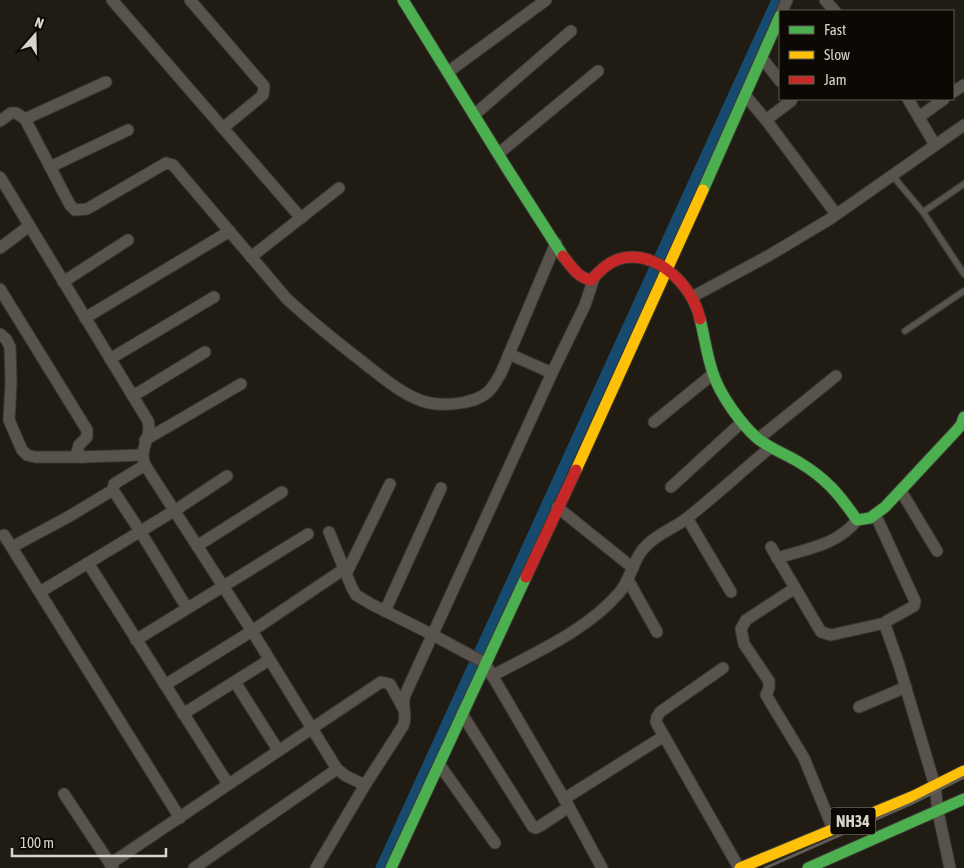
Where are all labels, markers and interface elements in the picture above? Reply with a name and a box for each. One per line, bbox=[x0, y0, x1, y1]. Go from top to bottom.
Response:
north arrow bbox=[10, 10, 60, 60]
legend bbox=[779, 10, 954, 100]
text: N bbox=[33, 14, 46, 32]
text: Fast bbox=[824, 21, 846, 38]
text: Slow bbox=[824, 46, 850, 63]
text: Jam bbox=[824, 71, 847, 88]
road number: NH34 bbox=[830, 808, 876, 834]
scale bar bbox=[12, 826, 166, 858]
text: 100 m bbox=[20, 834, 54, 851]

